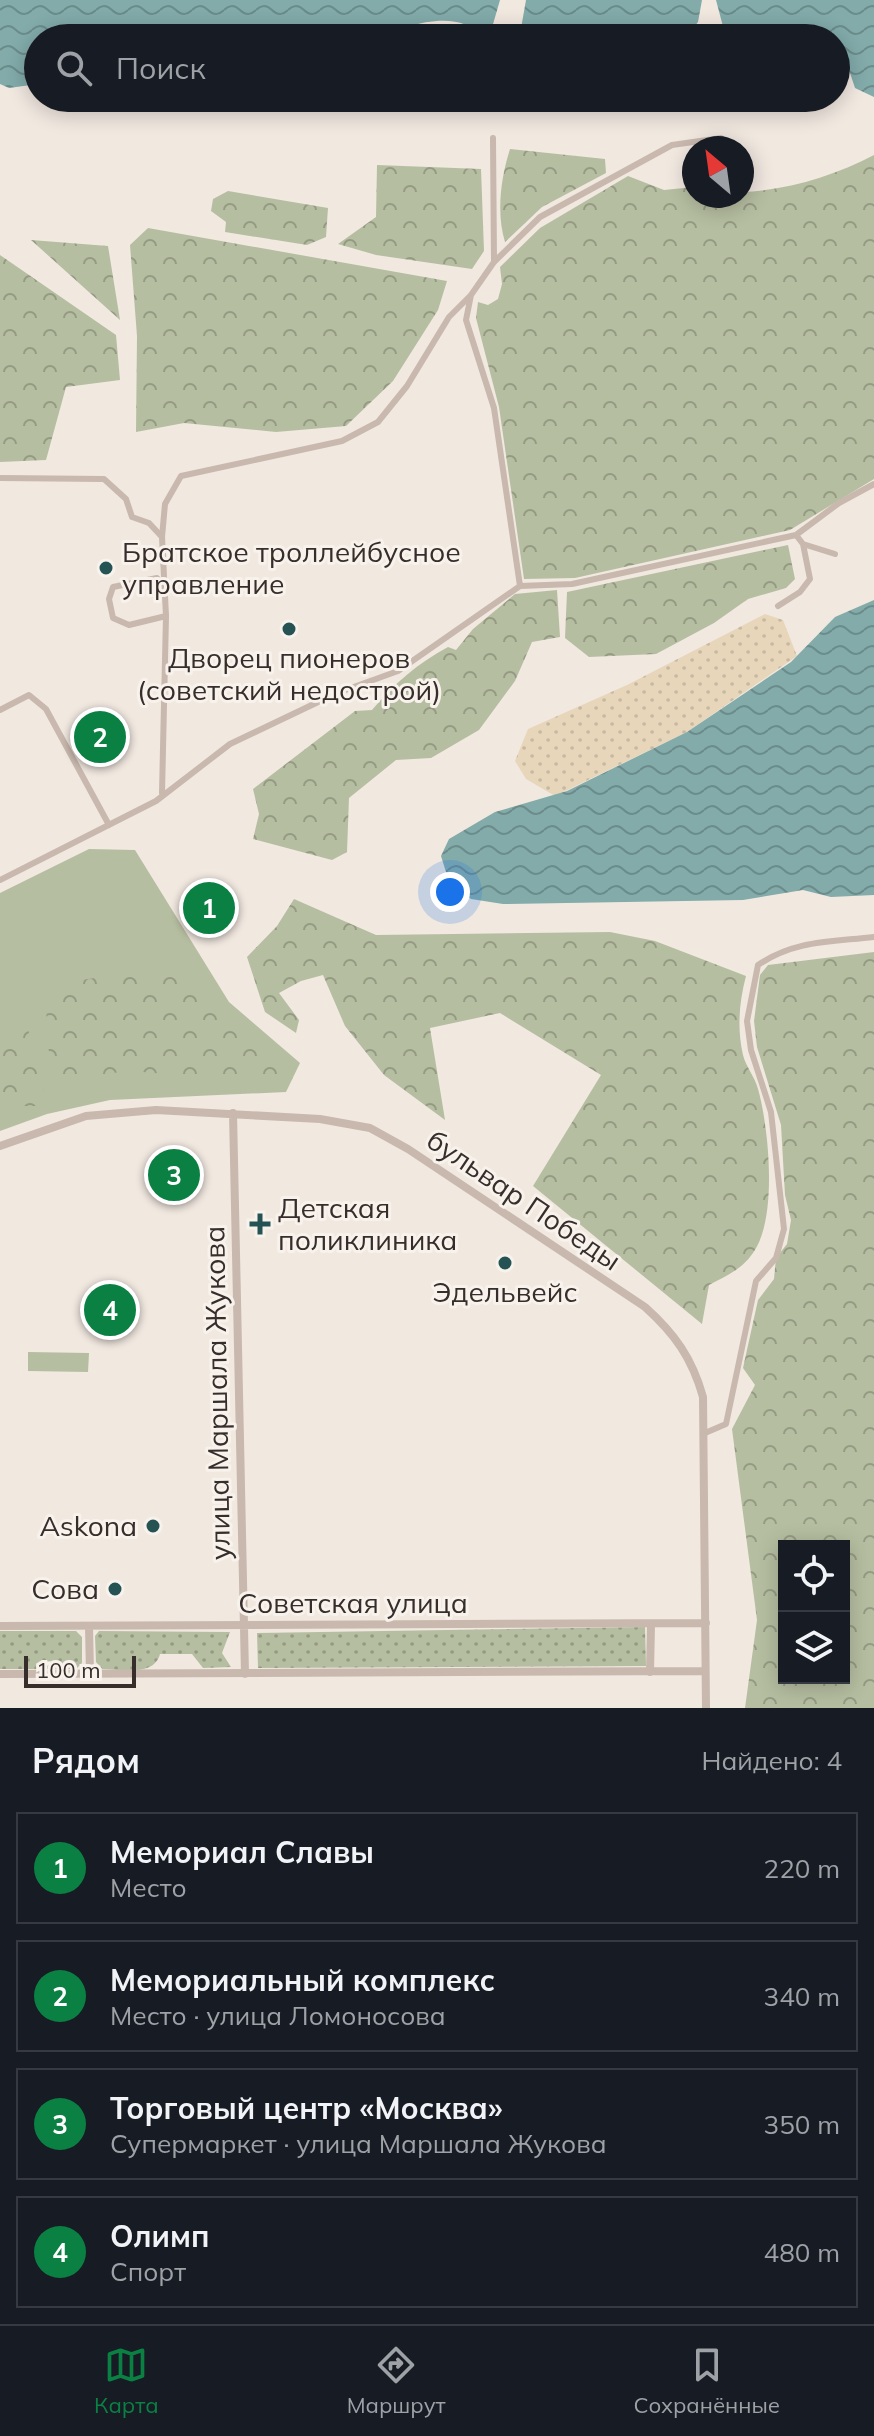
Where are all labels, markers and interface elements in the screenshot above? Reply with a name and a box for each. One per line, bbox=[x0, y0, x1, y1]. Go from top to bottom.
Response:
search box bbox=[24, 24, 850, 112]
icon: search bbox=[52, 46, 96, 90]
text: Поиск bbox=[116, 49, 206, 87]
north arrow bbox=[682, 136, 754, 208]
place label: Братское троллейбусное управление bbox=[122, 534, 461, 601]
marker: Братское троллейбусное управление bbox=[97, 559, 115, 577]
marker: Дворец пионеров (советский недострой) bbox=[280, 620, 298, 638]
place label: Дворец пионеров (советский недострой) bbox=[137, 640, 441, 707]
pin: 2 bbox=[74, 707, 126, 767]
your location bbox=[430, 872, 470, 912]
pin: 1 bbox=[183, 878, 235, 938]
street label: бульвар Победы bbox=[421, 1122, 628, 1277]
pin: 3 bbox=[148, 1145, 200, 1205]
place label: Детская поликлиника bbox=[278, 1190, 457, 1257]
marker: Детская поликлиника bbox=[249, 1213, 271, 1235]
street label: улица Маршала Жукова bbox=[196, 1226, 237, 1560]
marker: Эдельвейс bbox=[496, 1254, 514, 1272]
place label: Эдельвейс bbox=[432, 1274, 578, 1309]
pin: 4 bbox=[84, 1280, 136, 1340]
place label: Askona bbox=[39, 1508, 137, 1543]
marker: Askona bbox=[144, 1517, 162, 1535]
map controls bbox=[778, 1540, 850, 1684]
button: locate bbox=[778, 1540, 850, 1612]
place label: Сова bbox=[31, 1571, 99, 1606]
marker: Сова bbox=[106, 1580, 124, 1598]
street label: Советская улица bbox=[238, 1585, 468, 1620]
button: layers bbox=[778, 1612, 850, 1684]
scale bar bbox=[24, 1652, 136, 1688]
text: 100 m bbox=[36, 1656, 101, 1684]
text: Рядом bbox=[32, 1739, 140, 1782]
text: Найдено: 4 bbox=[702, 1744, 842, 1777]
text: Мемориал Славы bbox=[110, 1833, 374, 1871]
text: 1 bbox=[52, 1852, 68, 1885]
text: 220 m bbox=[764, 1852, 840, 1885]
text: Место bbox=[110, 1871, 187, 1904]
text: Мемориальный комплекс bbox=[110, 1961, 495, 1999]
text: 2 bbox=[52, 1980, 68, 2013]
text: 340 m bbox=[764, 1980, 840, 2013]
text: Место · улица Ломоносова bbox=[110, 1999, 446, 2032]
text: Торговый центр «Москва» bbox=[110, 2089, 503, 2127]
text: 3 bbox=[52, 2108, 68, 2141]
text: 350 m bbox=[764, 2108, 840, 2141]
text: Супермаркет · улица Маршала Жукова bbox=[110, 2127, 607, 2160]
text: Олимп bbox=[110, 2217, 209, 2255]
text: 4 bbox=[52, 2236, 68, 2269]
text: 480 m bbox=[764, 2236, 840, 2269]
text: Спорт bbox=[110, 2255, 186, 2288]
tab: Карта bbox=[94, 2343, 159, 2419]
tab: Маршрут bbox=[347, 2343, 446, 2419]
tab: Сохранённые bbox=[634, 2343, 780, 2419]

